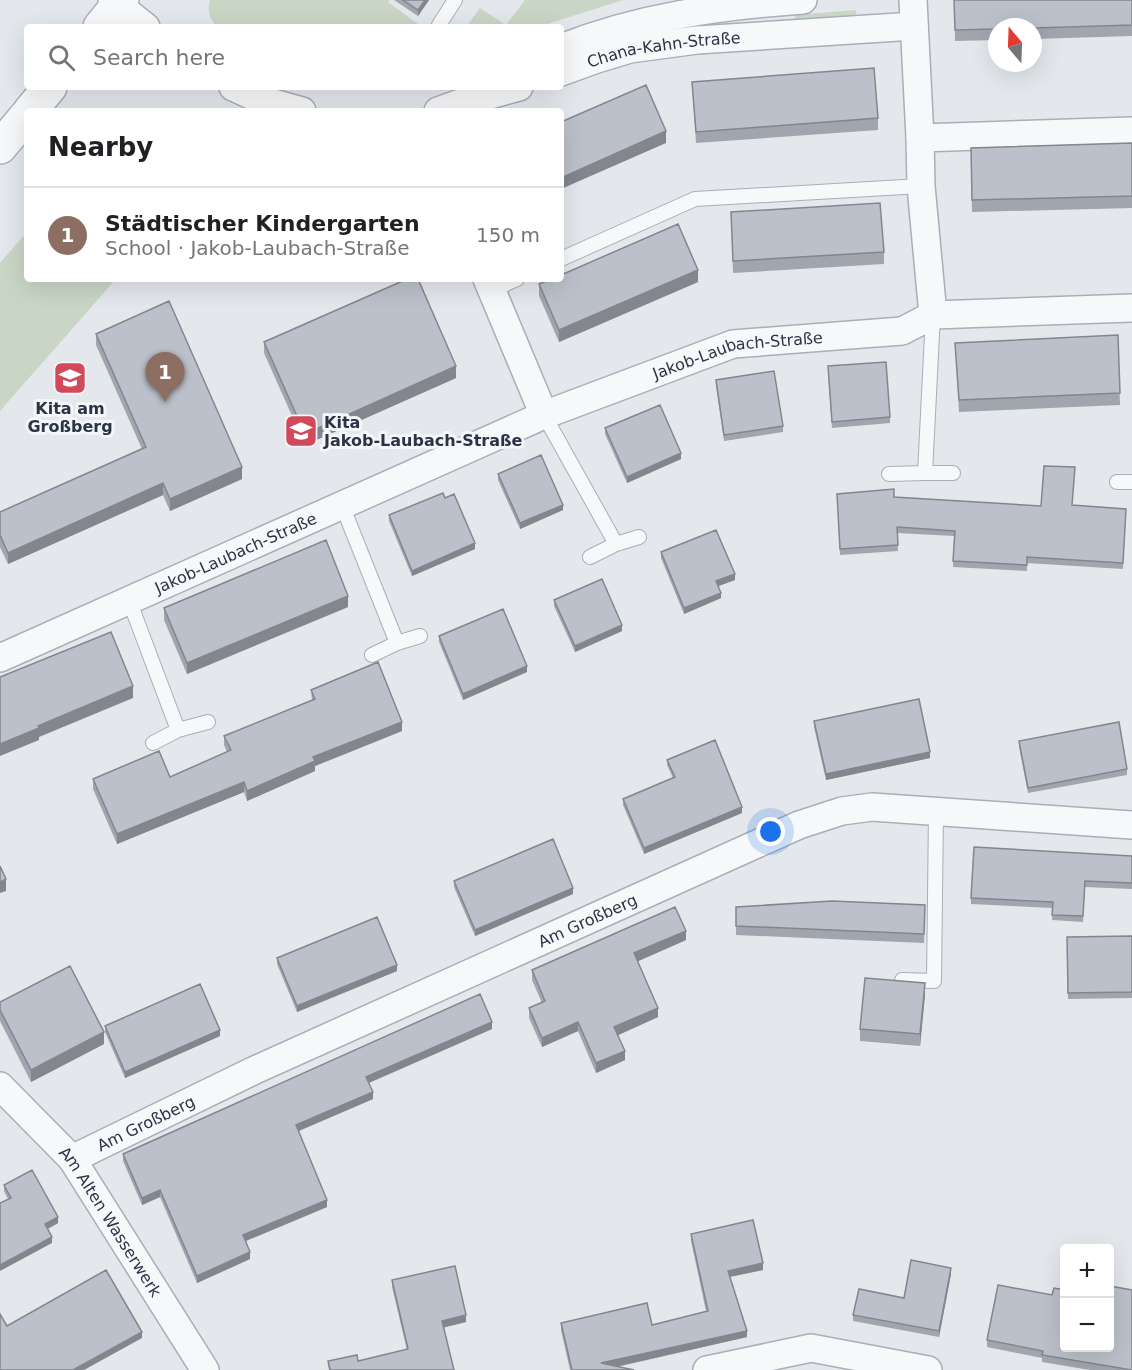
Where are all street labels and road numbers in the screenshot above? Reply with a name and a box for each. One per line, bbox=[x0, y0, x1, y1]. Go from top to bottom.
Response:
street label: Chana-Kahn-Straße bbox=[584, 28, 741, 71]
street label: Jakob-Laubach-Straße bbox=[649, 328, 823, 383]
street label: Jakob-Laubach-Straße bbox=[151, 508, 319, 598]
street label: Am Großberg bbox=[535, 890, 640, 951]
street label: Am Großberg bbox=[94, 1091, 198, 1155]
street label: Am Alten Wasserwerk bbox=[55, 1142, 166, 1301]

